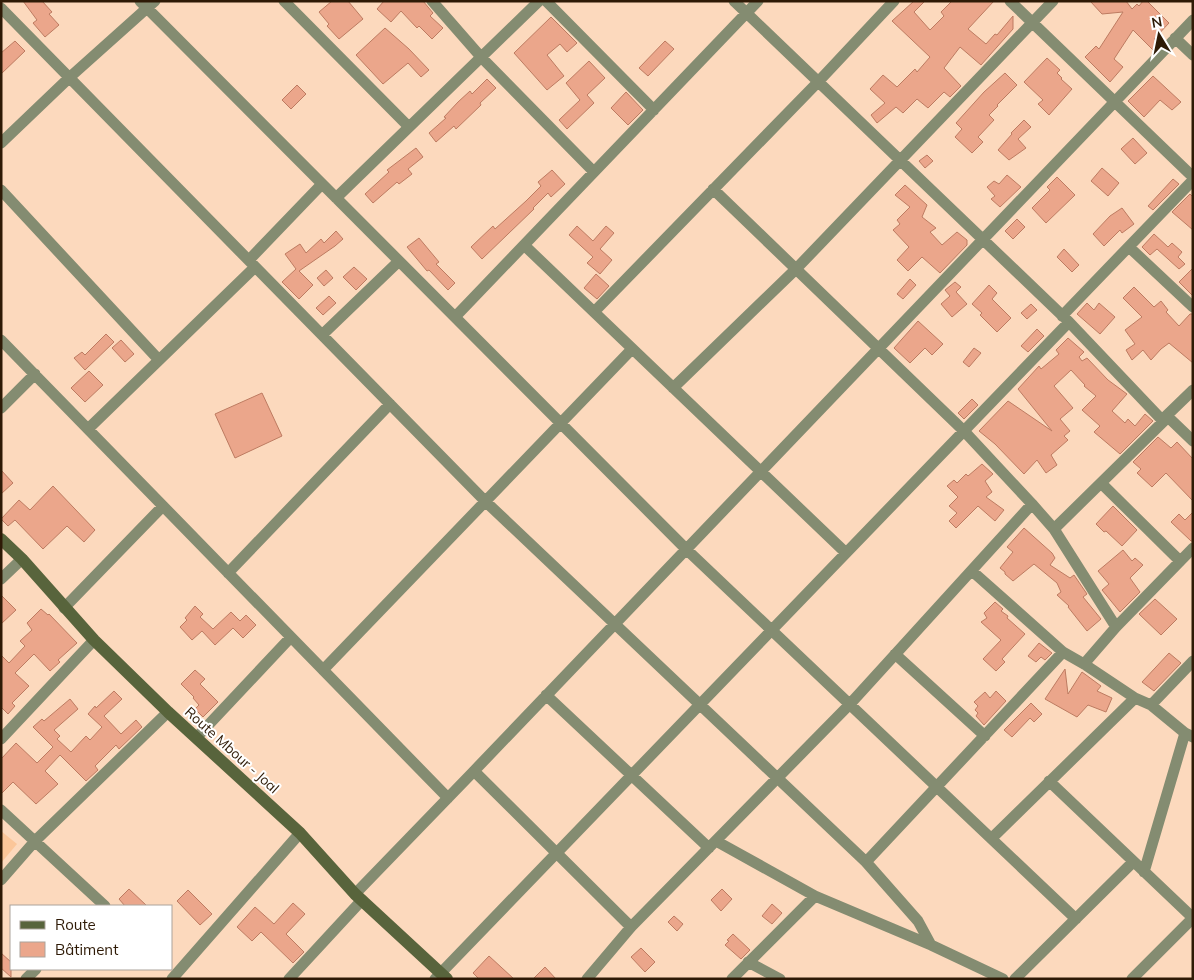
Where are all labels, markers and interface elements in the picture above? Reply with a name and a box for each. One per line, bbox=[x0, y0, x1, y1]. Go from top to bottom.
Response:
north arrow bbox=[1134, 10, 1184, 60]
text: N bbox=[1150, 12, 1164, 32]
street label: Route Mbour - Joal bbox=[181, 703, 283, 797]
legend bbox=[10, 905, 172, 970]
text: Route bbox=[55, 915, 96, 934]
text: Bâtiment bbox=[55, 940, 118, 959]

